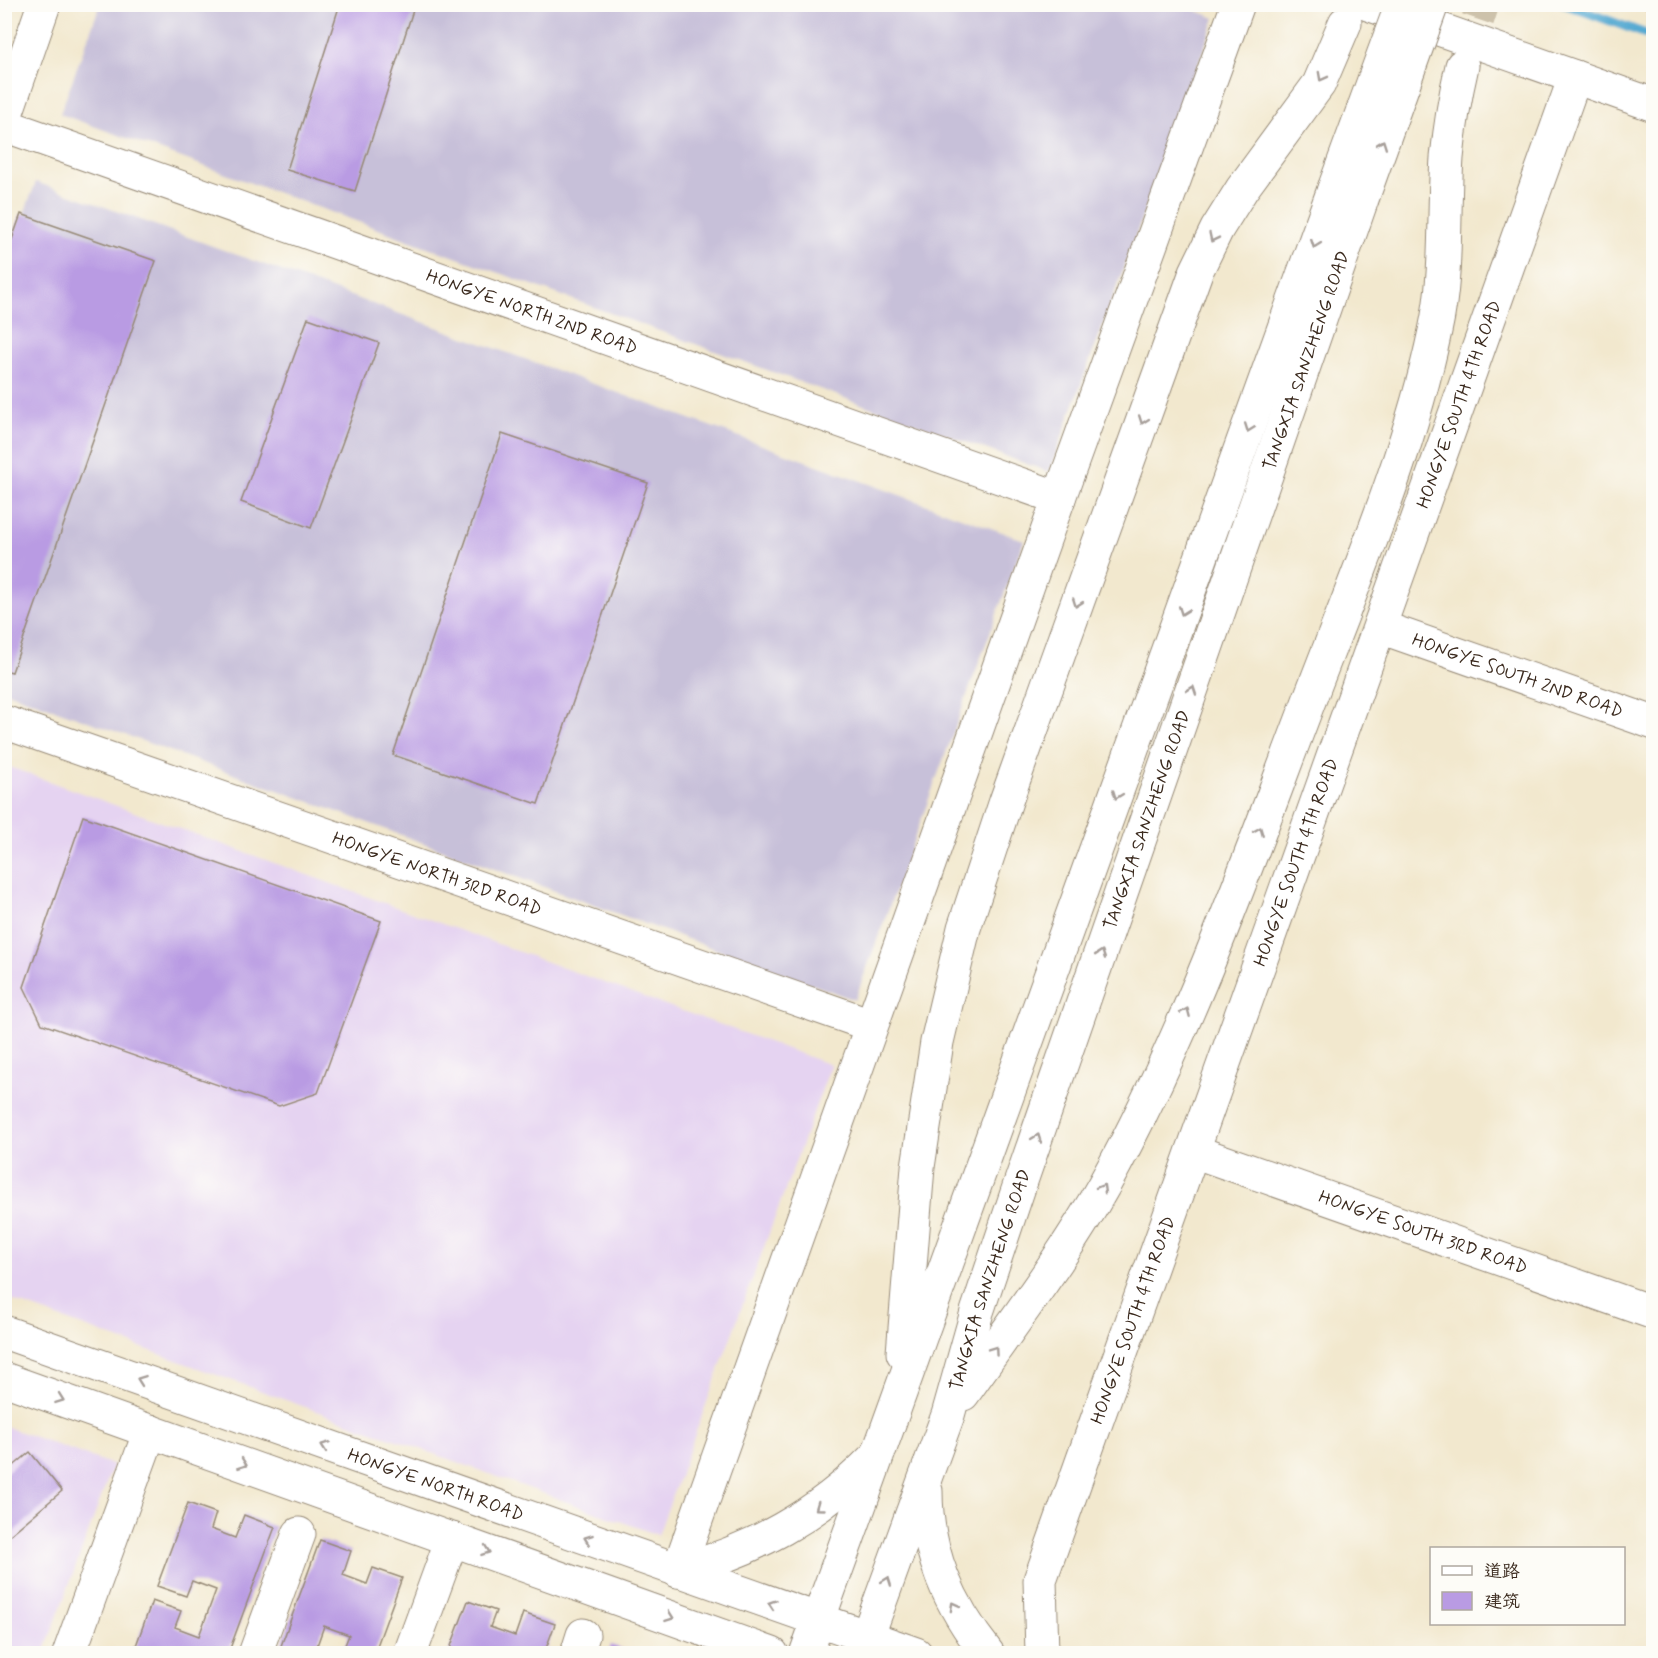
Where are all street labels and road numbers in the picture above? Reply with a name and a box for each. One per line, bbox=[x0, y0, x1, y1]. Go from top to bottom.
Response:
street label: TANGXIA SANZHENG ROAD bbox=[1258, 248, 1356, 474]
street label: HONGYE NORTH 2ND ROAD bbox=[423, 264, 641, 361]
street label: HONGYE SOUTH 4TH ROAD bbox=[1411, 297, 1508, 512]
street label: HONGYE SOUTH 2ND ROAD bbox=[1409, 628, 1626, 724]
street label: TANGXIA SANZHENG ROAD bbox=[1098, 707, 1197, 933]
street label: HONGYE SOUTH 4TH ROAD bbox=[1248, 755, 1345, 970]
street label: HONGYE NORTH 3RD ROAD bbox=[329, 827, 545, 922]
street label: TANGXIA SANZHENG ROAD bbox=[945, 1166, 1037, 1393]
street label: HONGYE SOUTH 3RD ROAD bbox=[1315, 1185, 1530, 1281]
street label: HONGYE SOUTH 4TH ROAD bbox=[1085, 1213, 1182, 1428]
street label: HONGYE NORTH ROAD bbox=[344, 1443, 527, 1528]

